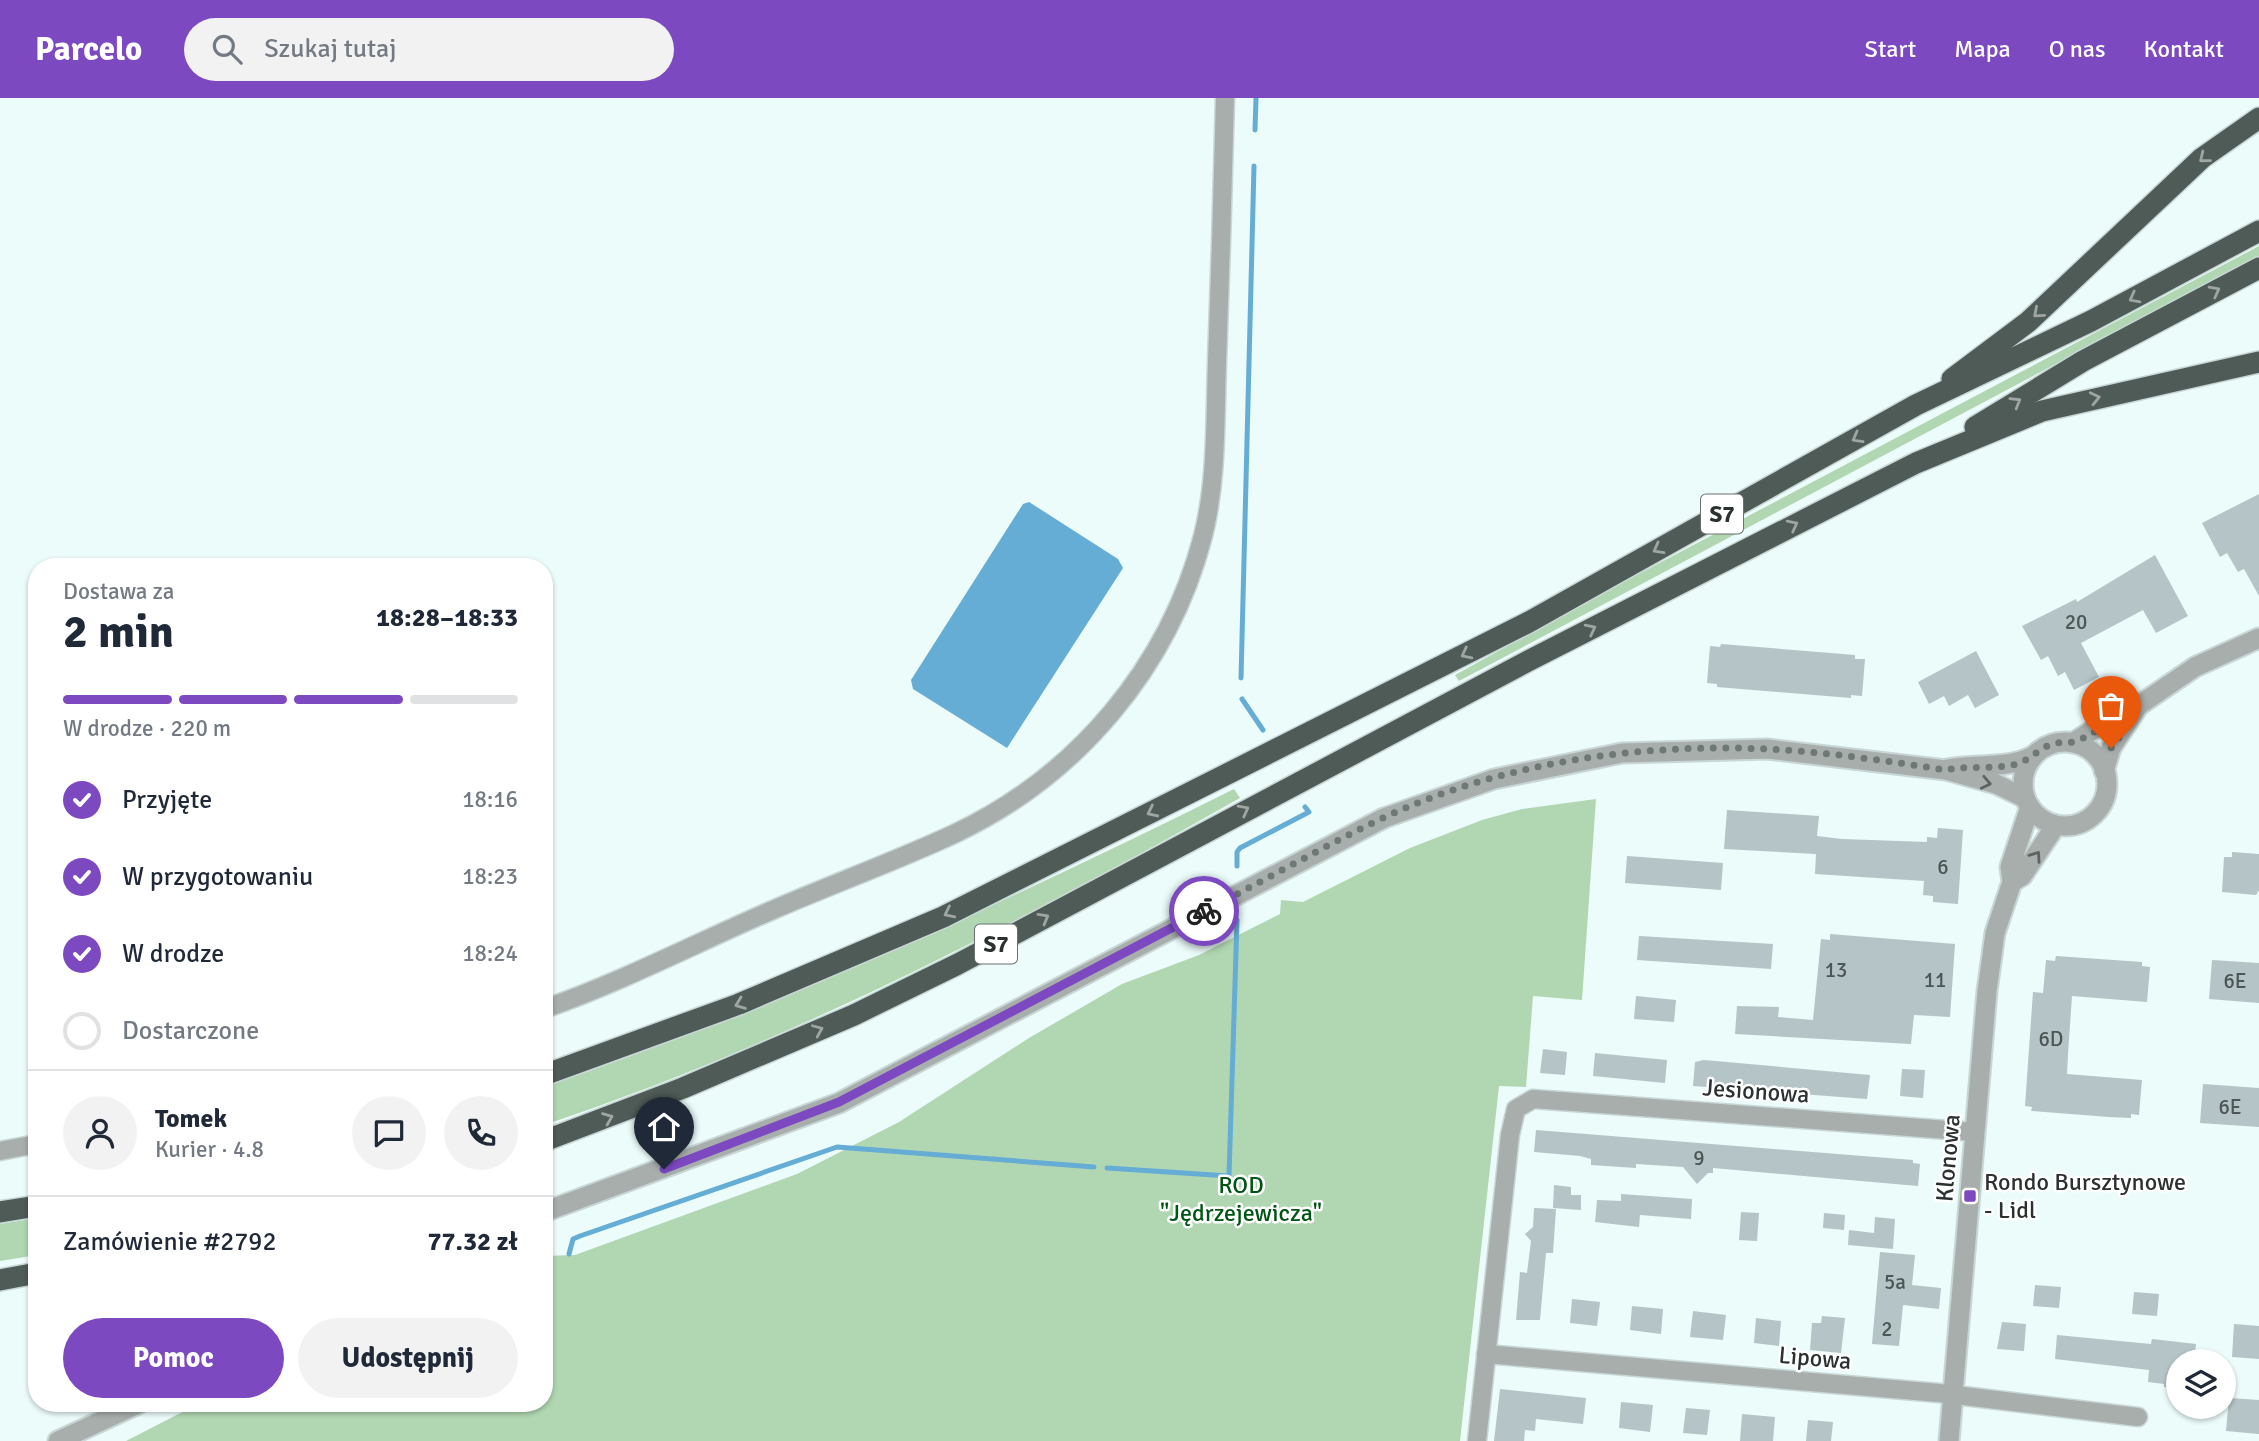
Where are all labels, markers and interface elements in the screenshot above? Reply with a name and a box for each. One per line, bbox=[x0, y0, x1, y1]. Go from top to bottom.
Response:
search box bbox=[184, 18, 674, 81]
text: Parcelo bbox=[35, 29, 142, 70]
icon: search bbox=[208, 30, 246, 68]
text: Szukaj tutaj bbox=[264, 33, 397, 65]
text: Start bbox=[1865, 34, 1916, 64]
text: Mapa bbox=[1954, 34, 2011, 64]
text: O nas bbox=[2049, 34, 2106, 64]
text: Kontakt bbox=[2144, 34, 2224, 64]
one-way arrow bbox=[2199, 149, 2211, 162]
one-way arrow bbox=[2208, 286, 2220, 300]
one-way arrow bbox=[2129, 290, 2141, 303]
one-way arrow bbox=[2033, 305, 2046, 317]
one-way arrow bbox=[2089, 392, 2101, 406]
one-way arrow bbox=[2009, 397, 2022, 410]
one-way arrow bbox=[1852, 430, 1864, 443]
road number: S7 bbox=[1701, 494, 1743, 534]
one-way arrow bbox=[1786, 519, 1798, 533]
one-way arrow bbox=[1653, 541, 1666, 554]
text: Dostawa za bbox=[63, 577, 174, 606]
text: 18:28–18:33 bbox=[376, 602, 518, 634]
text: 2 min bbox=[63, 604, 174, 660]
house number: 20 bbox=[2065, 609, 2087, 635]
one-way arrow bbox=[1584, 623, 1596, 637]
one-way arrow bbox=[1461, 646, 1473, 660]
pin bbox=[2081, 676, 2141, 748]
icon: bag bbox=[2092, 687, 2130, 725]
text: W drodze · 220 m bbox=[63, 714, 231, 743]
one-way arrow bbox=[1980, 774, 1992, 789]
icon: check bbox=[63, 781, 101, 819]
text: Przyjęte bbox=[122, 784, 212, 816]
text: 18:16 bbox=[462, 785, 518, 814]
one-way arrow bbox=[1147, 804, 1159, 818]
one-way arrow bbox=[1237, 805, 1249, 818]
one-way arrow bbox=[2028, 851, 2040, 864]
house number: 6 bbox=[1937, 854, 1949, 880]
icon: check bbox=[63, 858, 101, 896]
text: W przygotowaniu bbox=[122, 861, 313, 893]
text: 18:23 bbox=[462, 862, 518, 891]
courier bbox=[1169, 876, 1239, 946]
icon: bike bbox=[1185, 892, 1223, 930]
one-way arrow bbox=[944, 905, 956, 919]
one-way arrow bbox=[1036, 913, 1049, 926]
road number: S7 bbox=[975, 924, 1017, 964]
icon: check bbox=[63, 935, 101, 973]
text: W drodze bbox=[122, 938, 224, 970]
text: 18:24 bbox=[462, 939, 518, 968]
house number: 13 bbox=[1825, 957, 1847, 983]
house number: 11 bbox=[1924, 967, 1946, 993]
house number: 6E bbox=[2223, 968, 2247, 994]
one-way arrow bbox=[734, 995, 746, 1009]
text: Dostarczone bbox=[122, 1015, 259, 1047]
one-way arrow bbox=[811, 1024, 823, 1038]
house number: 6D bbox=[2039, 1026, 2063, 1052]
street label: Jesionowa bbox=[1702, 1072, 1810, 1110]
house number: 6E bbox=[2218, 1094, 2242, 1120]
button: person bbox=[63, 1096, 137, 1170]
button: chat bbox=[352, 1096, 426, 1170]
button: phone bbox=[444, 1096, 518, 1170]
pin bbox=[634, 1097, 694, 1169]
text: Tomek bbox=[155, 1103, 227, 1135]
icon: home bbox=[645, 1108, 683, 1146]
one-way arrow bbox=[602, 1113, 614, 1127]
street label: Klonowa bbox=[1929, 1113, 1967, 1203]
text: Kurier · 4.8 bbox=[155, 1135, 264, 1164]
house number: 9 bbox=[1693, 1145, 1705, 1171]
place label: Rondo Bursztynowe - Lidl bbox=[1984, 1167, 2186, 1225]
park label: ROD "Jędrzejewicza" bbox=[1160, 1170, 1322, 1228]
marker: Rondo Bursztynowe - Lidl bbox=[1962, 1188, 1978, 1204]
text: Zamówienie #2792 bbox=[63, 1226, 276, 1258]
text: 77.32 zł bbox=[427, 1226, 518, 1258]
house number: 5a bbox=[1884, 1269, 1906, 1295]
house number: 2 bbox=[1881, 1316, 1893, 1342]
button: Pomoc bbox=[63, 1318, 284, 1398]
button: Udostępnij bbox=[298, 1318, 518, 1398]
street label: Lipowa bbox=[1777, 1340, 1853, 1376]
map controls bbox=[2166, 1349, 2236, 1419]
button: layers bbox=[2166, 1349, 2236, 1419]

